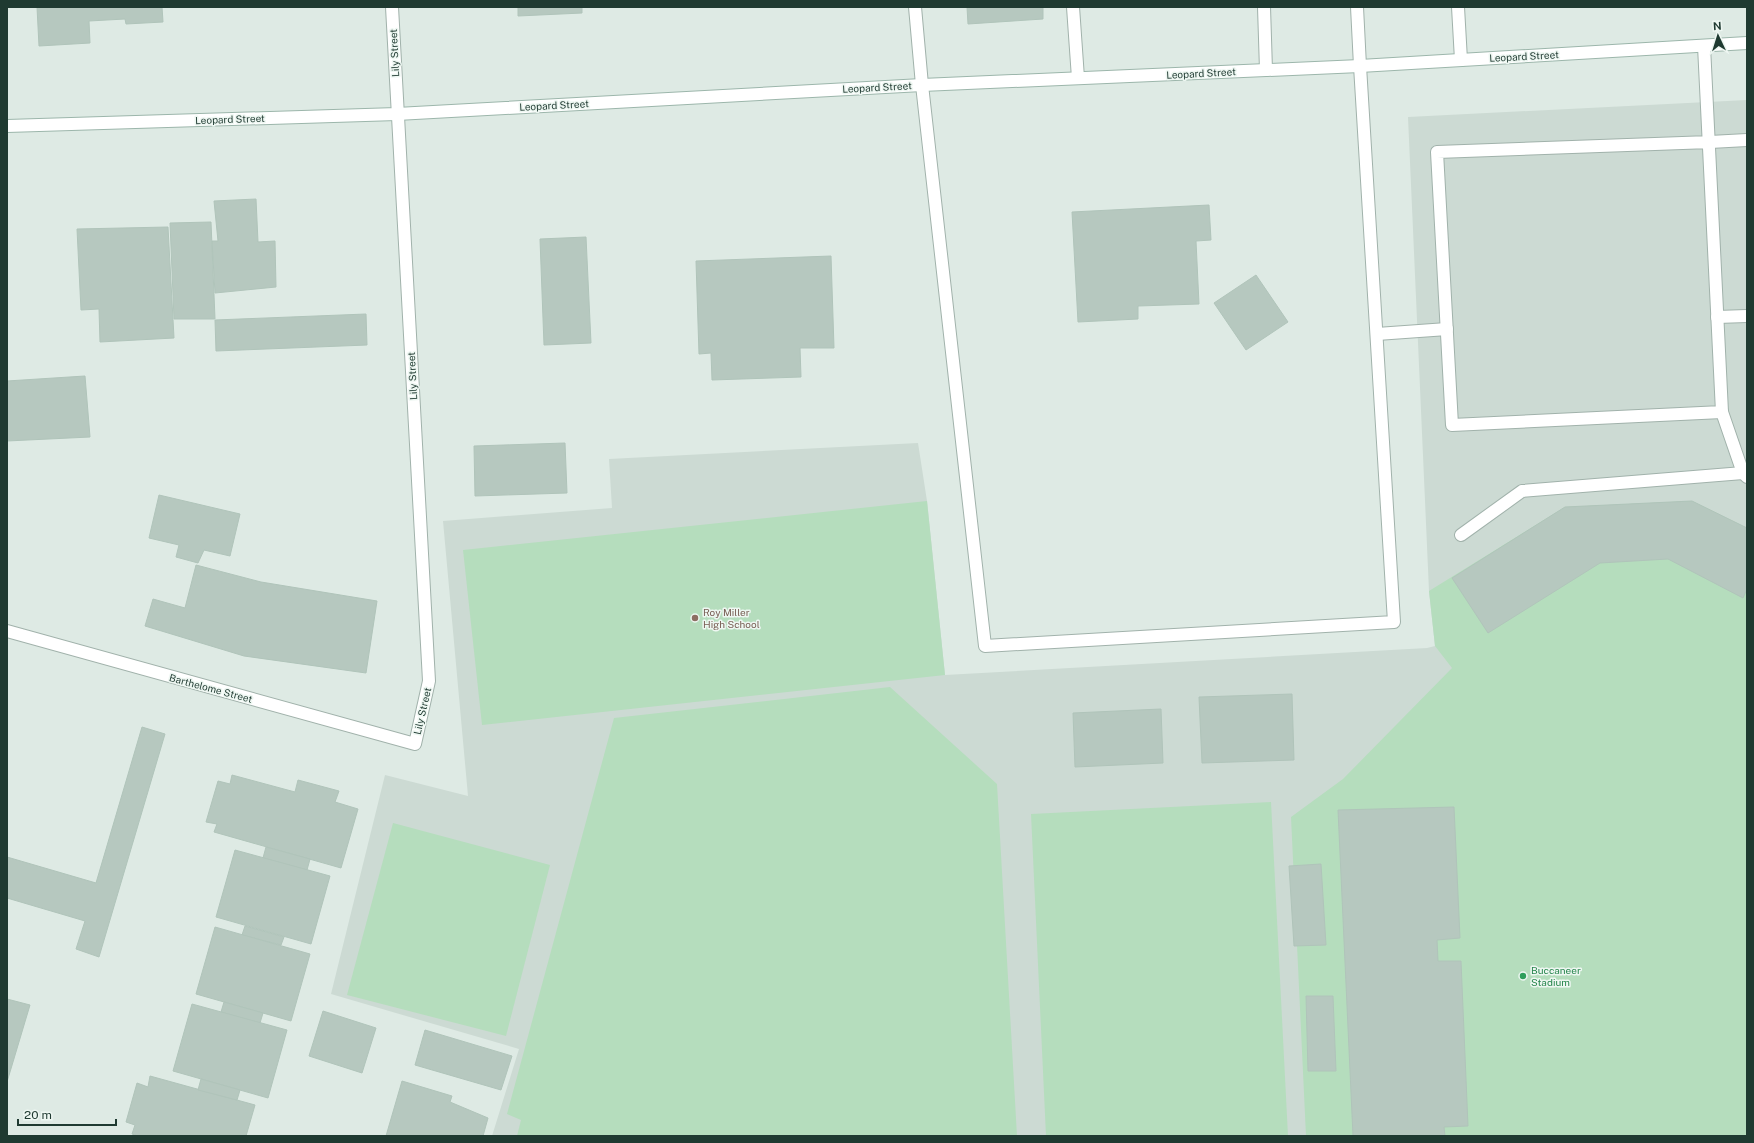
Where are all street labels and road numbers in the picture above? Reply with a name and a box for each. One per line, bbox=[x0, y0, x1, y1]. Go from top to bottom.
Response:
street label: Lily Street bbox=[387, 29, 401, 77]
street label: Leopard Street bbox=[1489, 48, 1559, 64]
street label: Leopard Street bbox=[1166, 65, 1236, 81]
street label: Leopard Street bbox=[842, 79, 912, 95]
street label: Leopard Street bbox=[519, 97, 589, 113]
street label: Leopard Street bbox=[195, 112, 265, 126]
street label: Lily Street bbox=[405, 352, 419, 400]
street label: Barthelome Street bbox=[168, 671, 254, 705]
street label: Lily Street bbox=[411, 686, 433, 736]

